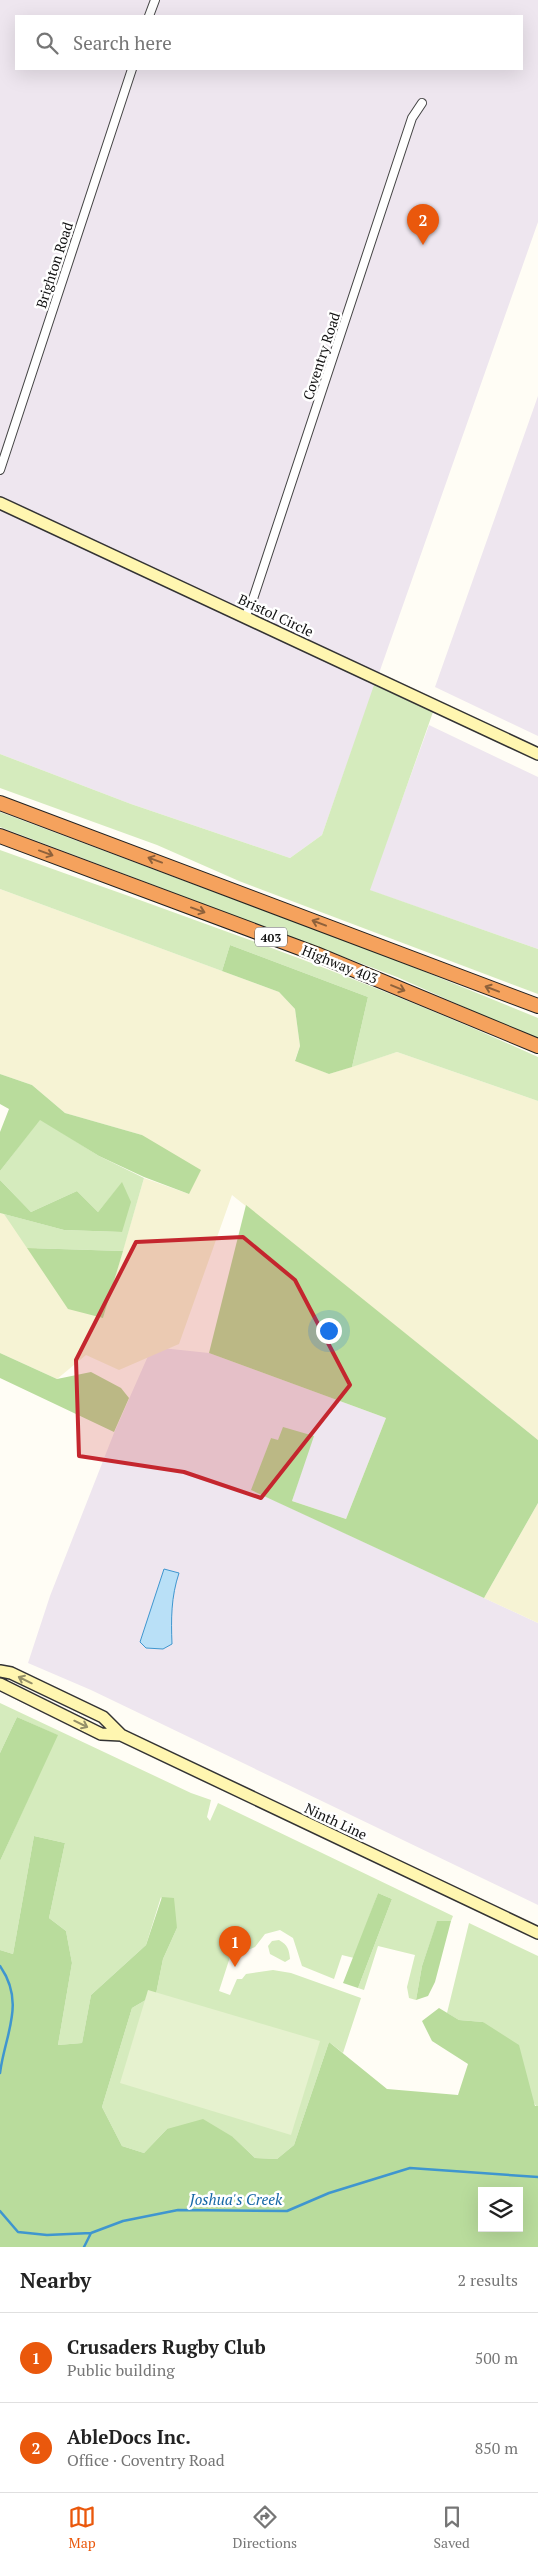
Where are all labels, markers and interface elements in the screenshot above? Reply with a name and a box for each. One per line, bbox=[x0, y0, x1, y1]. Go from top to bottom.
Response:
search box bbox=[15, 15, 523, 70]
icon: search bbox=[33, 29, 61, 57]
text: Search here bbox=[73, 30, 172, 55]
pin: 2 bbox=[407, 204, 439, 245]
street label: Brighton Road bbox=[31, 219, 77, 311]
street label: Coventry Road bbox=[298, 310, 344, 402]
street label: Bristol Circle bbox=[235, 589, 317, 641]
one-way arrow bbox=[37, 849, 53, 858]
one-way arrow bbox=[148, 855, 163, 864]
one-way arrow bbox=[190, 906, 205, 915]
one-way arrow bbox=[312, 918, 327, 927]
road number: 403 bbox=[255, 928, 287, 946]
street label: Highway 403 bbox=[299, 940, 381, 988]
one-way arrow bbox=[391, 984, 406, 993]
one-way arrow bbox=[485, 984, 501, 993]
your location bbox=[316, 1318, 342, 1344]
one-way arrow bbox=[18, 1675, 33, 1684]
one-way arrow bbox=[73, 1720, 88, 1729]
street label: Ninth Line bbox=[302, 1798, 370, 1844]
pin: 1 bbox=[219, 1926, 251, 1967]
map controls bbox=[478, 2187, 523, 2232]
button: layers bbox=[478, 2187, 523, 2232]
water label: Joshua's Creek bbox=[189, 2189, 283, 2209]
text: Nearby bbox=[20, 2266, 91, 2294]
text: 2 results bbox=[458, 2269, 518, 2291]
text: Crusaders Rugby Club bbox=[67, 2334, 266, 2359]
text: 1 bbox=[31, 2347, 41, 2369]
text: 500 m bbox=[475, 2347, 518, 2369]
text: Public building bbox=[67, 2359, 175, 2381]
text: AbleDocs Inc. bbox=[67, 2424, 191, 2449]
text: 2 bbox=[31, 2437, 41, 2459]
text: 850 m bbox=[475, 2437, 518, 2459]
text: Office · Coventry Road bbox=[67, 2449, 225, 2471]
tab: Map bbox=[68, 2503, 96, 2552]
tab: Directions bbox=[233, 2503, 297, 2552]
tab: Saved bbox=[434, 2503, 470, 2552]

